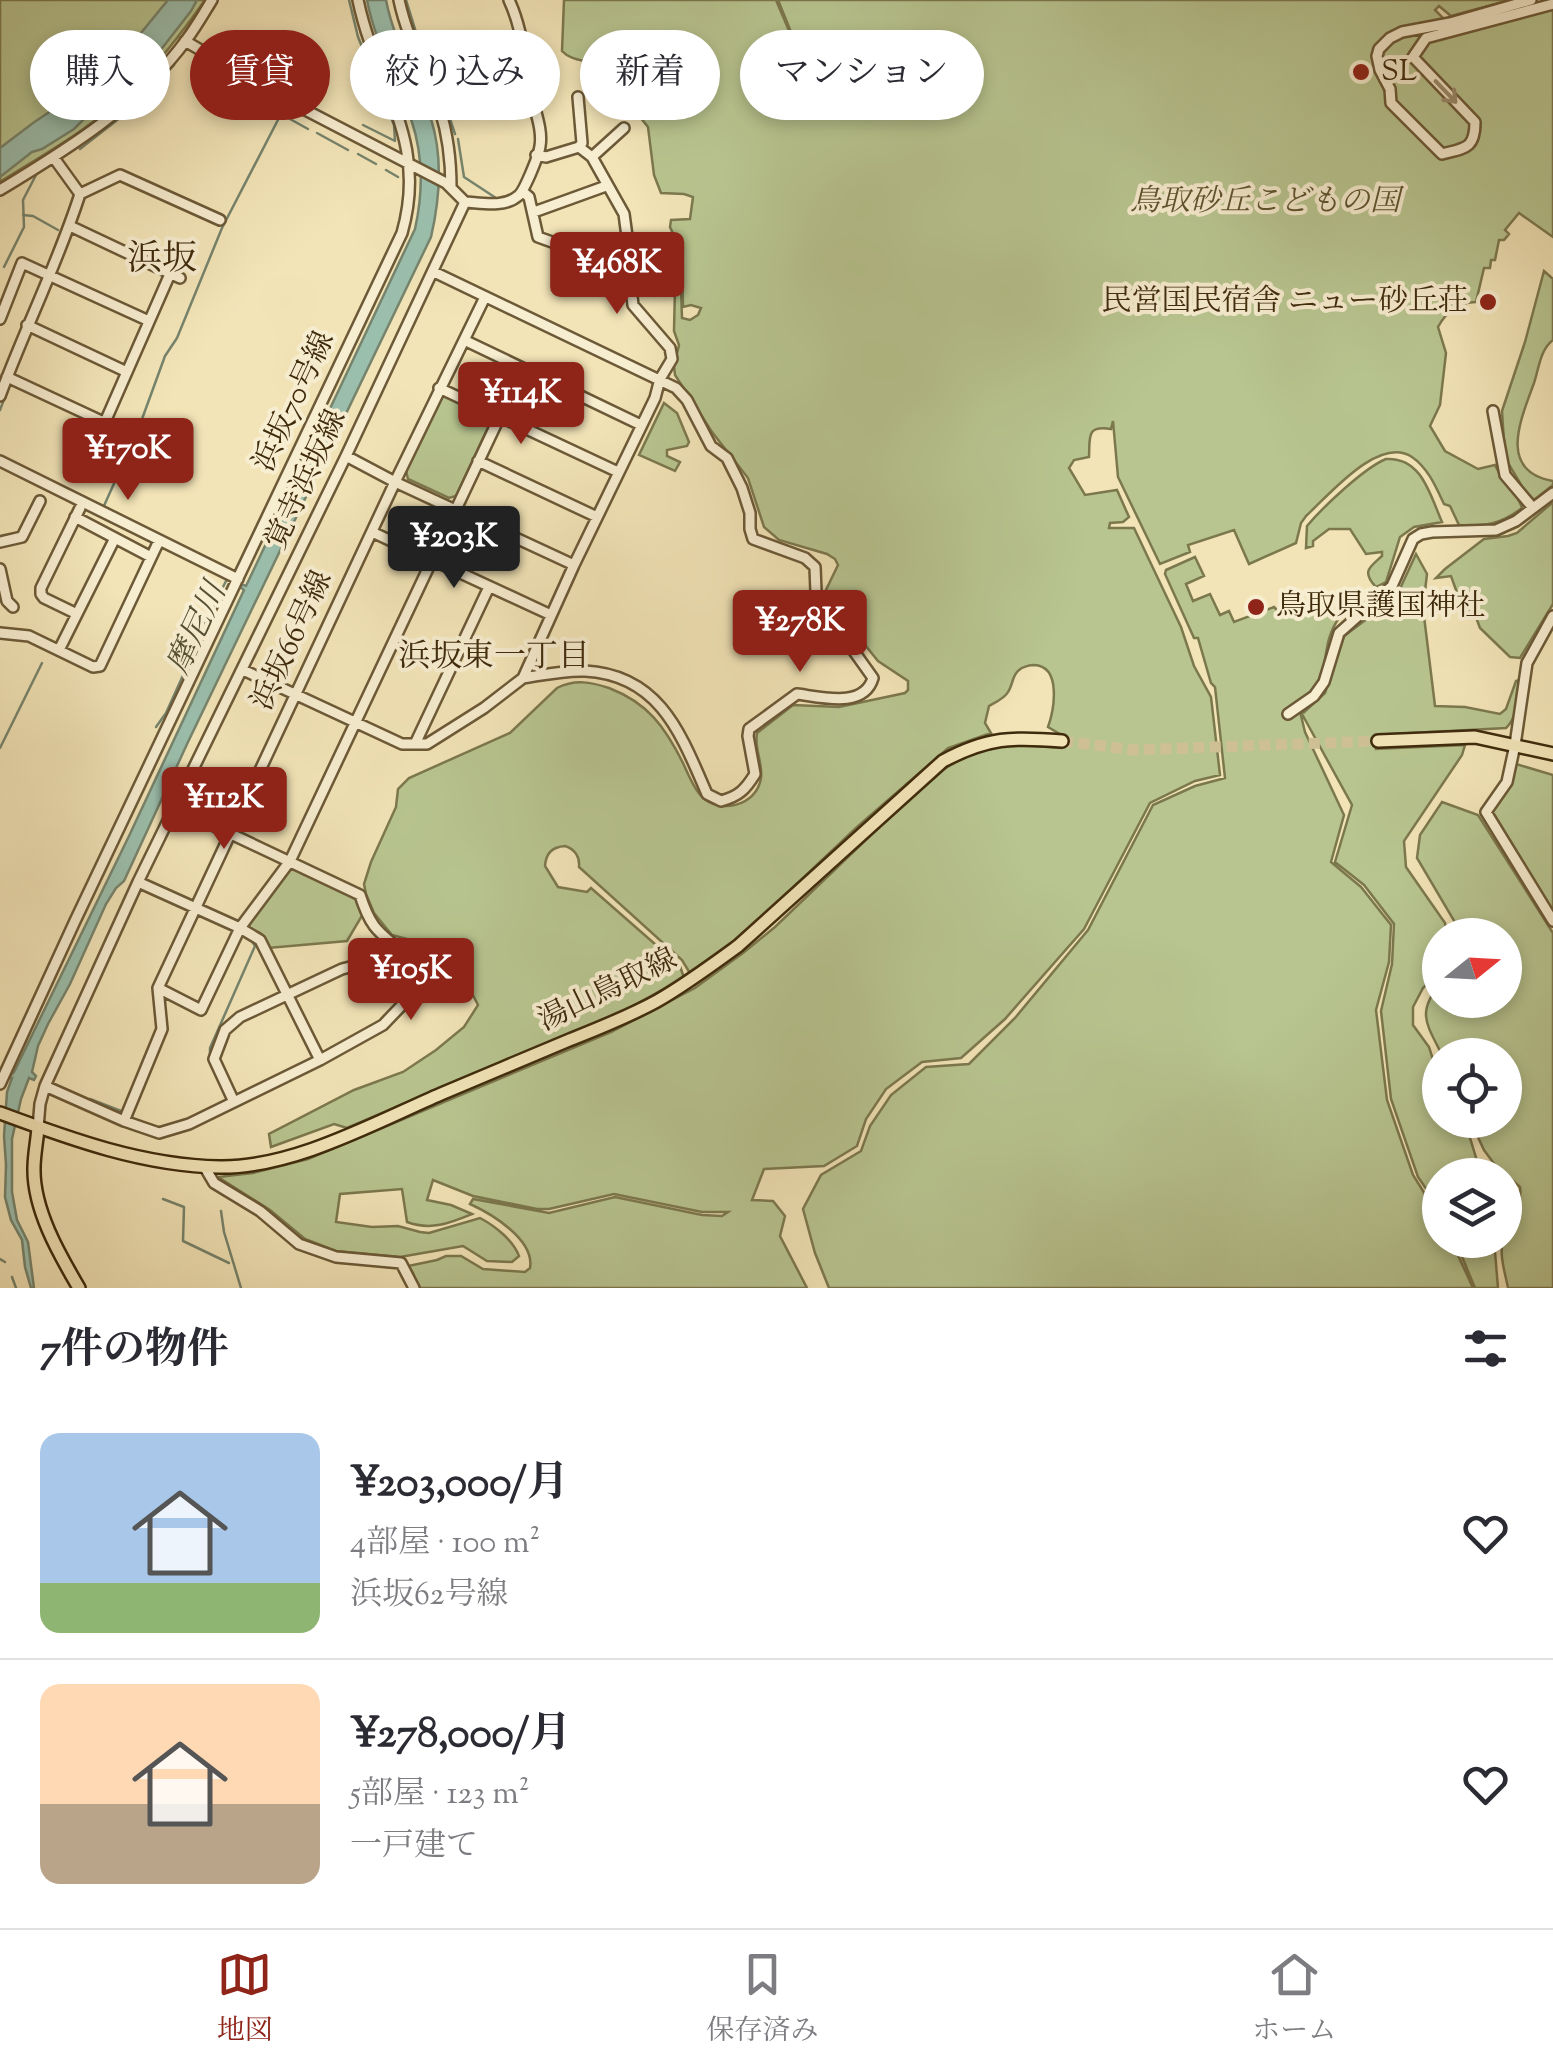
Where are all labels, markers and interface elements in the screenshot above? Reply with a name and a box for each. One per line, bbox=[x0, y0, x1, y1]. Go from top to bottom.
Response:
chip: 購入 bbox=[30, 30, 170, 120]
chip: 賃貸 bbox=[190, 30, 330, 120]
chip: 絞り込み bbox=[350, 30, 560, 120]
chip: 新着 bbox=[580, 30, 720, 120]
chip: マンション bbox=[740, 30, 984, 120]
place label: SL bbox=[1381, 51, 1417, 94]
marker: SL bbox=[1350, 61, 1372, 83]
one-way arrow bbox=[1434, 79, 1458, 103]
park label: 鳥取砂丘こどもの国 bbox=[1130, 181, 1404, 224]
pin: ¥468K bbox=[547, 232, 687, 317]
district label: 浜坂 bbox=[127, 235, 197, 286]
text: ¥468K bbox=[572, 241, 662, 287]
place label: 民営国民宿舎 ニュー砂丘荘 bbox=[1102, 281, 1468, 324]
marker: 民営国民宿舎 ニュー砂丘荘 bbox=[1477, 291, 1499, 313]
street label: 浜坂70号線 bbox=[244, 325, 346, 479]
pin: ¥114K bbox=[451, 362, 591, 447]
text: ¥114K bbox=[480, 371, 562, 417]
street label: 覚寺浜坂線 bbox=[256, 403, 358, 557]
pin: ¥170K bbox=[58, 418, 198, 503]
text: ¥170K bbox=[84, 427, 172, 473]
pin: ¥203K bbox=[384, 506, 524, 591]
text: ¥203K bbox=[410, 515, 498, 561]
street label: 浜坂66号線 bbox=[242, 564, 344, 718]
water label: 摩尼川 bbox=[157, 573, 240, 682]
place label: 鳥取県護国神社 bbox=[1276, 586, 1486, 629]
pin: ¥278K bbox=[730, 590, 870, 675]
marker: 鳥取県護国神社 bbox=[1245, 596, 1267, 618]
text: ¥278K bbox=[755, 599, 845, 645]
district label: 浜坂東一丁目 bbox=[398, 635, 590, 681]
pin: ¥112K bbox=[154, 767, 294, 852]
text: ¥112K bbox=[184, 776, 264, 822]
north arrow bbox=[1422, 918, 1522, 1018]
map controls bbox=[1422, 918, 1522, 1258]
pin: ¥105K bbox=[341, 938, 481, 1023]
street label: 湯山鳥取線 bbox=[531, 939, 685, 1043]
text: ¥105K bbox=[370, 947, 452, 993]
button: locate bbox=[1422, 1038, 1522, 1138]
button: layers bbox=[1422, 1158, 1522, 1258]
icon: filters bbox=[1458, 1321, 1513, 1376]
text: 7件の物件 bbox=[40, 1322, 229, 1382]
text: ¥203,000/月 bbox=[350, 1455, 569, 1515]
icon: home bbox=[120, 1473, 240, 1593]
icon: heart bbox=[1458, 1506, 1513, 1561]
text: 4部屋 · 100 m² bbox=[350, 1521, 540, 1567]
text: 浜坂62号線 bbox=[350, 1573, 509, 1619]
text: ¥278,000/月 bbox=[350, 1706, 571, 1766]
icon: home bbox=[120, 1724, 240, 1844]
icon: heart bbox=[1458, 1757, 1513, 1812]
text: 5部屋 · 123 m² bbox=[350, 1772, 530, 1818]
text: 一戸建て bbox=[350, 1824, 478, 1870]
tab: 地図 bbox=[217, 1947, 273, 2052]
tab: 保存済み bbox=[706, 1947, 818, 2052]
tab: ホーム bbox=[1252, 1947, 1336, 2052]

